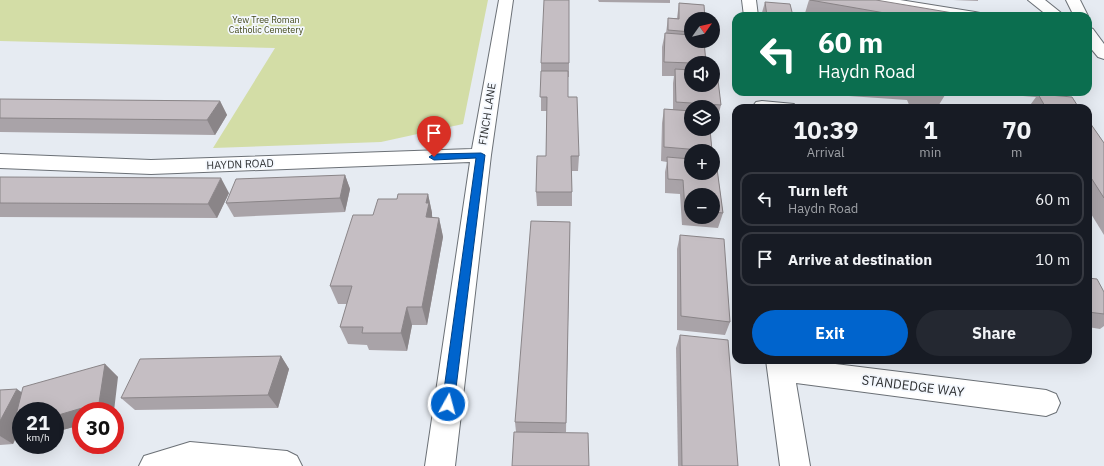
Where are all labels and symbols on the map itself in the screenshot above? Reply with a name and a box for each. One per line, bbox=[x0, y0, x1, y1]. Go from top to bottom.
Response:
north arrow bbox=[684, 12, 720, 48]
park label: Yew Tree Roman Catholic Cemetery bbox=[229, 14, 304, 35]
street label: FINCH LANE bbox=[475, 82, 499, 146]
pin bbox=[417, 116, 451, 157]
street label: HAYDN ROAD bbox=[206, 156, 274, 172]
street label: STANDEDGE WAY bbox=[861, 371, 965, 401]
position arrow bbox=[427, 383, 469, 425]
speed limit sign: 30 bbox=[72, 402, 124, 454]

